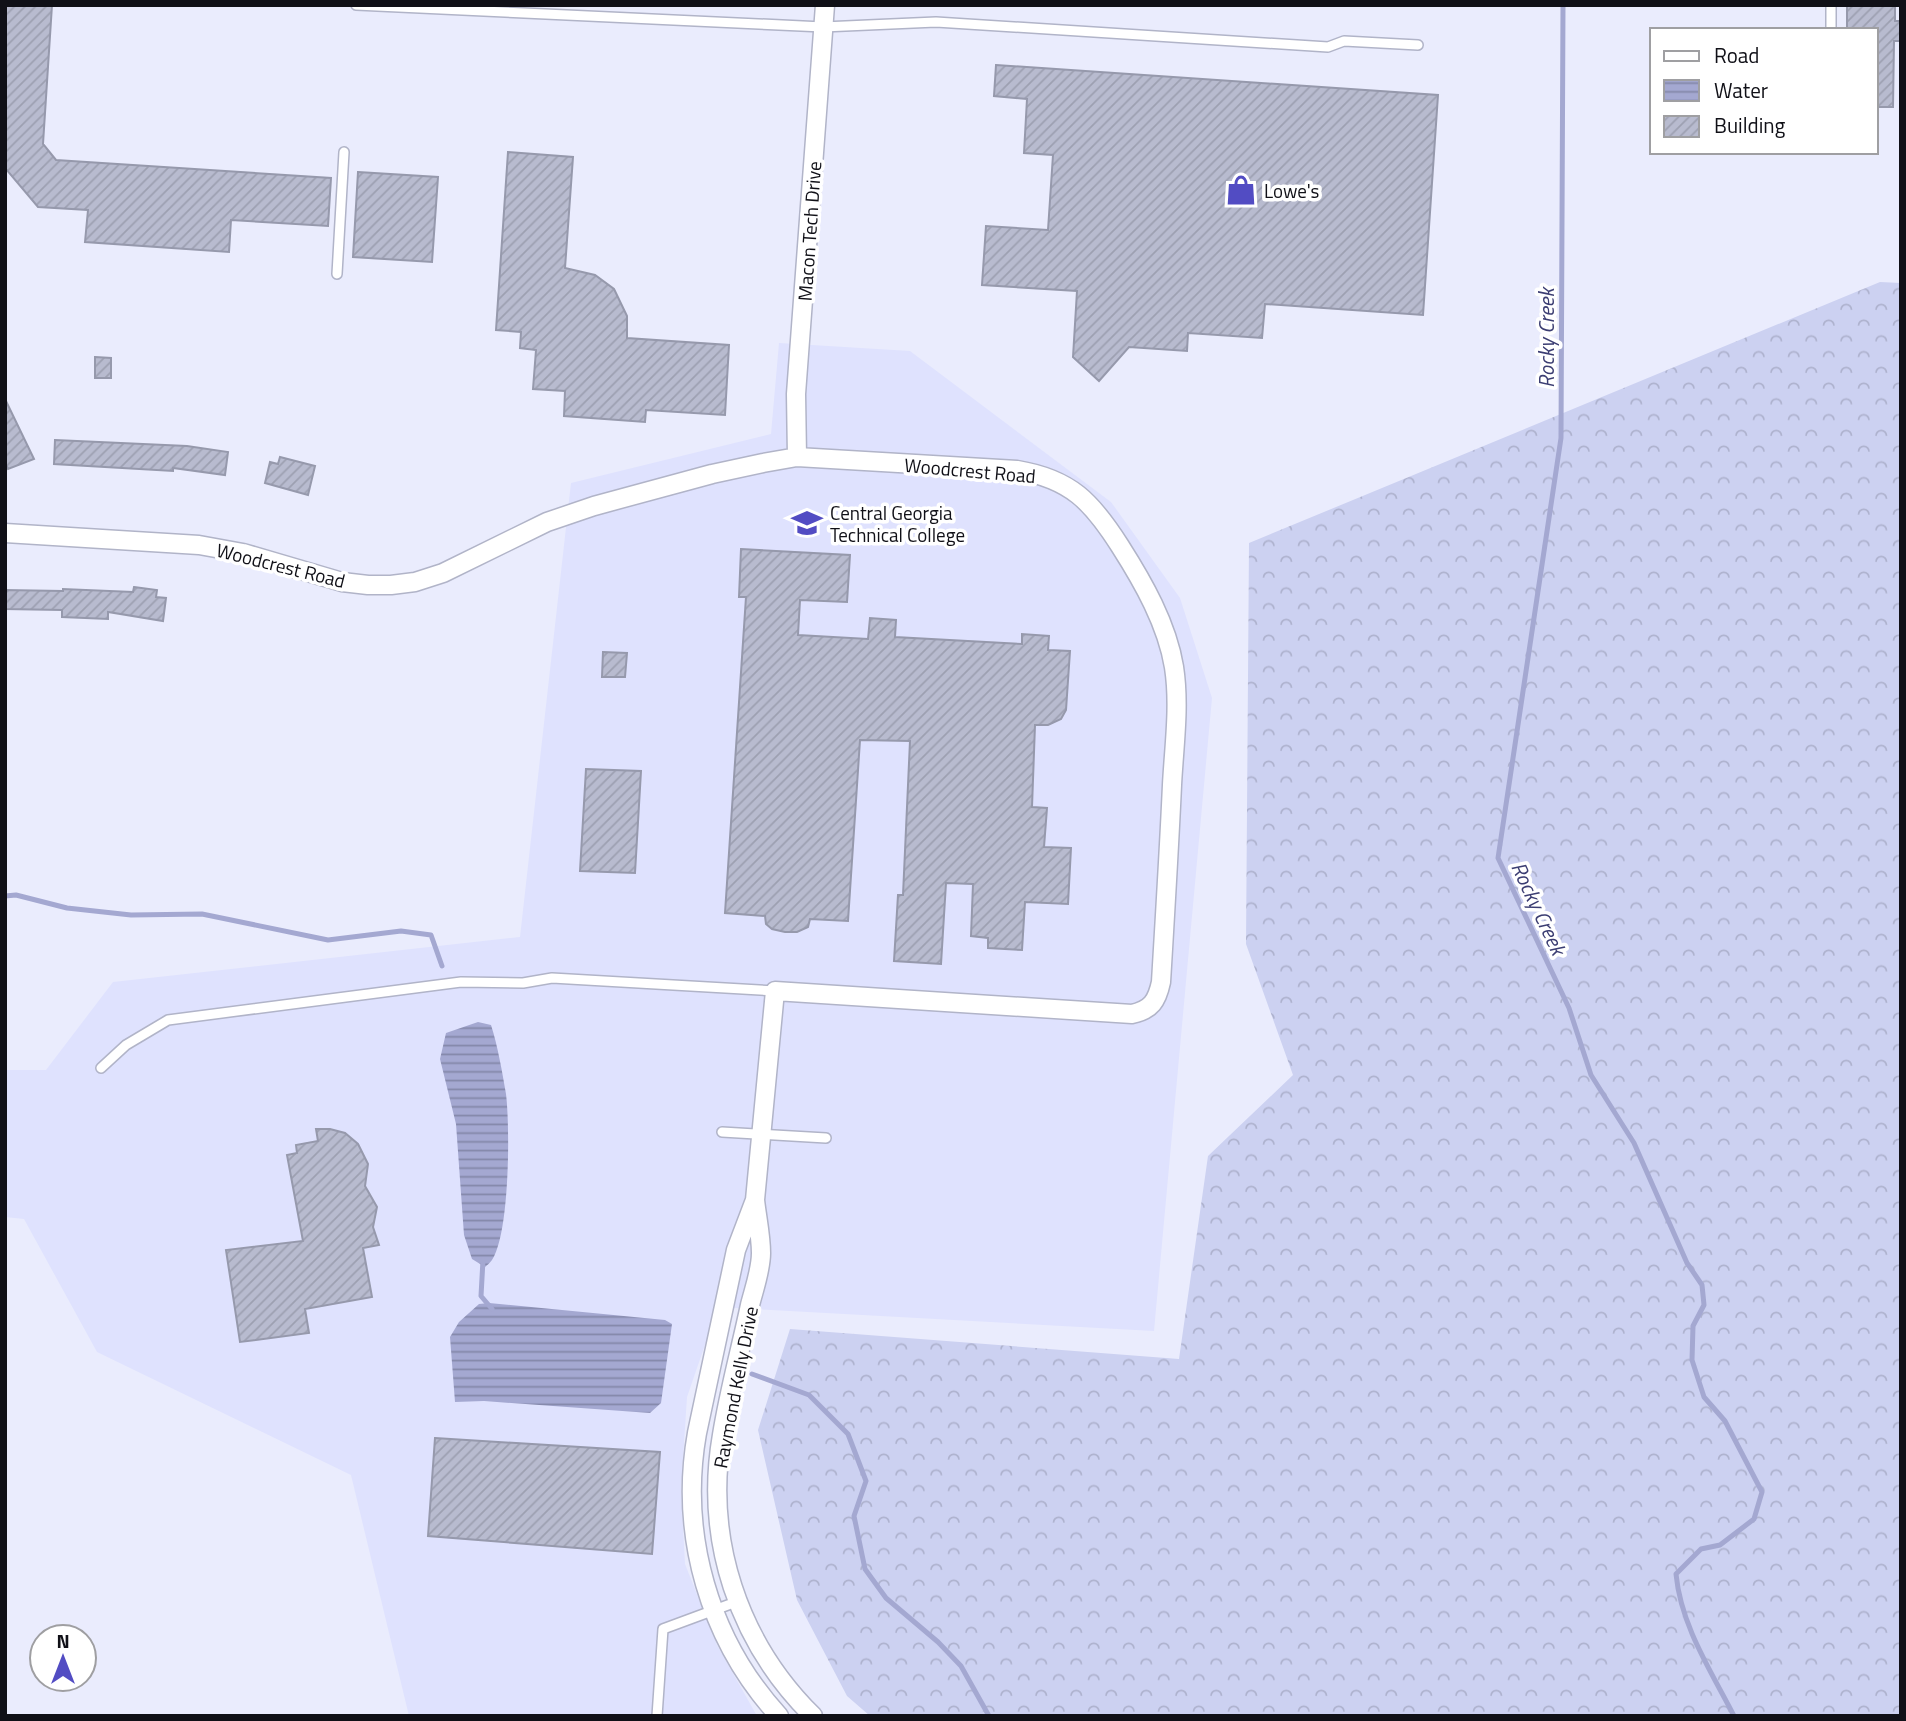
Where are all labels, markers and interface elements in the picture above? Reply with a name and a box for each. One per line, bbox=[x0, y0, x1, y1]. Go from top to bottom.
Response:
legend bbox=[1650, 28, 1878, 154]
text: Road bbox=[1714, 39, 1759, 71]
text: Water bbox=[1714, 74, 1768, 106]
text: Building bbox=[1714, 109, 1786, 141]
street label: Macon Tech Drive bbox=[790, 160, 828, 302]
shop icon: Lowe's bbox=[1224, 173, 1258, 207]
place label: Lowe's bbox=[1264, 176, 1320, 205]
water label: Rocky Creek bbox=[1530, 285, 1562, 388]
street label: Woodcrest Road bbox=[903, 450, 1037, 490]
place label: Central Georgia Technical College bbox=[830, 498, 965, 549]
school or university icon: Central Georgia Technical College bbox=[790, 506, 824, 540]
street label: Woodcrest Road bbox=[214, 535, 348, 595]
water label: Rocky Creek bbox=[1503, 856, 1576, 962]
street label: Raymond Kelly Drive bbox=[705, 1304, 765, 1470]
north arrow bbox=[28, 1623, 98, 1693]
text: N bbox=[56, 1626, 70, 1655]

